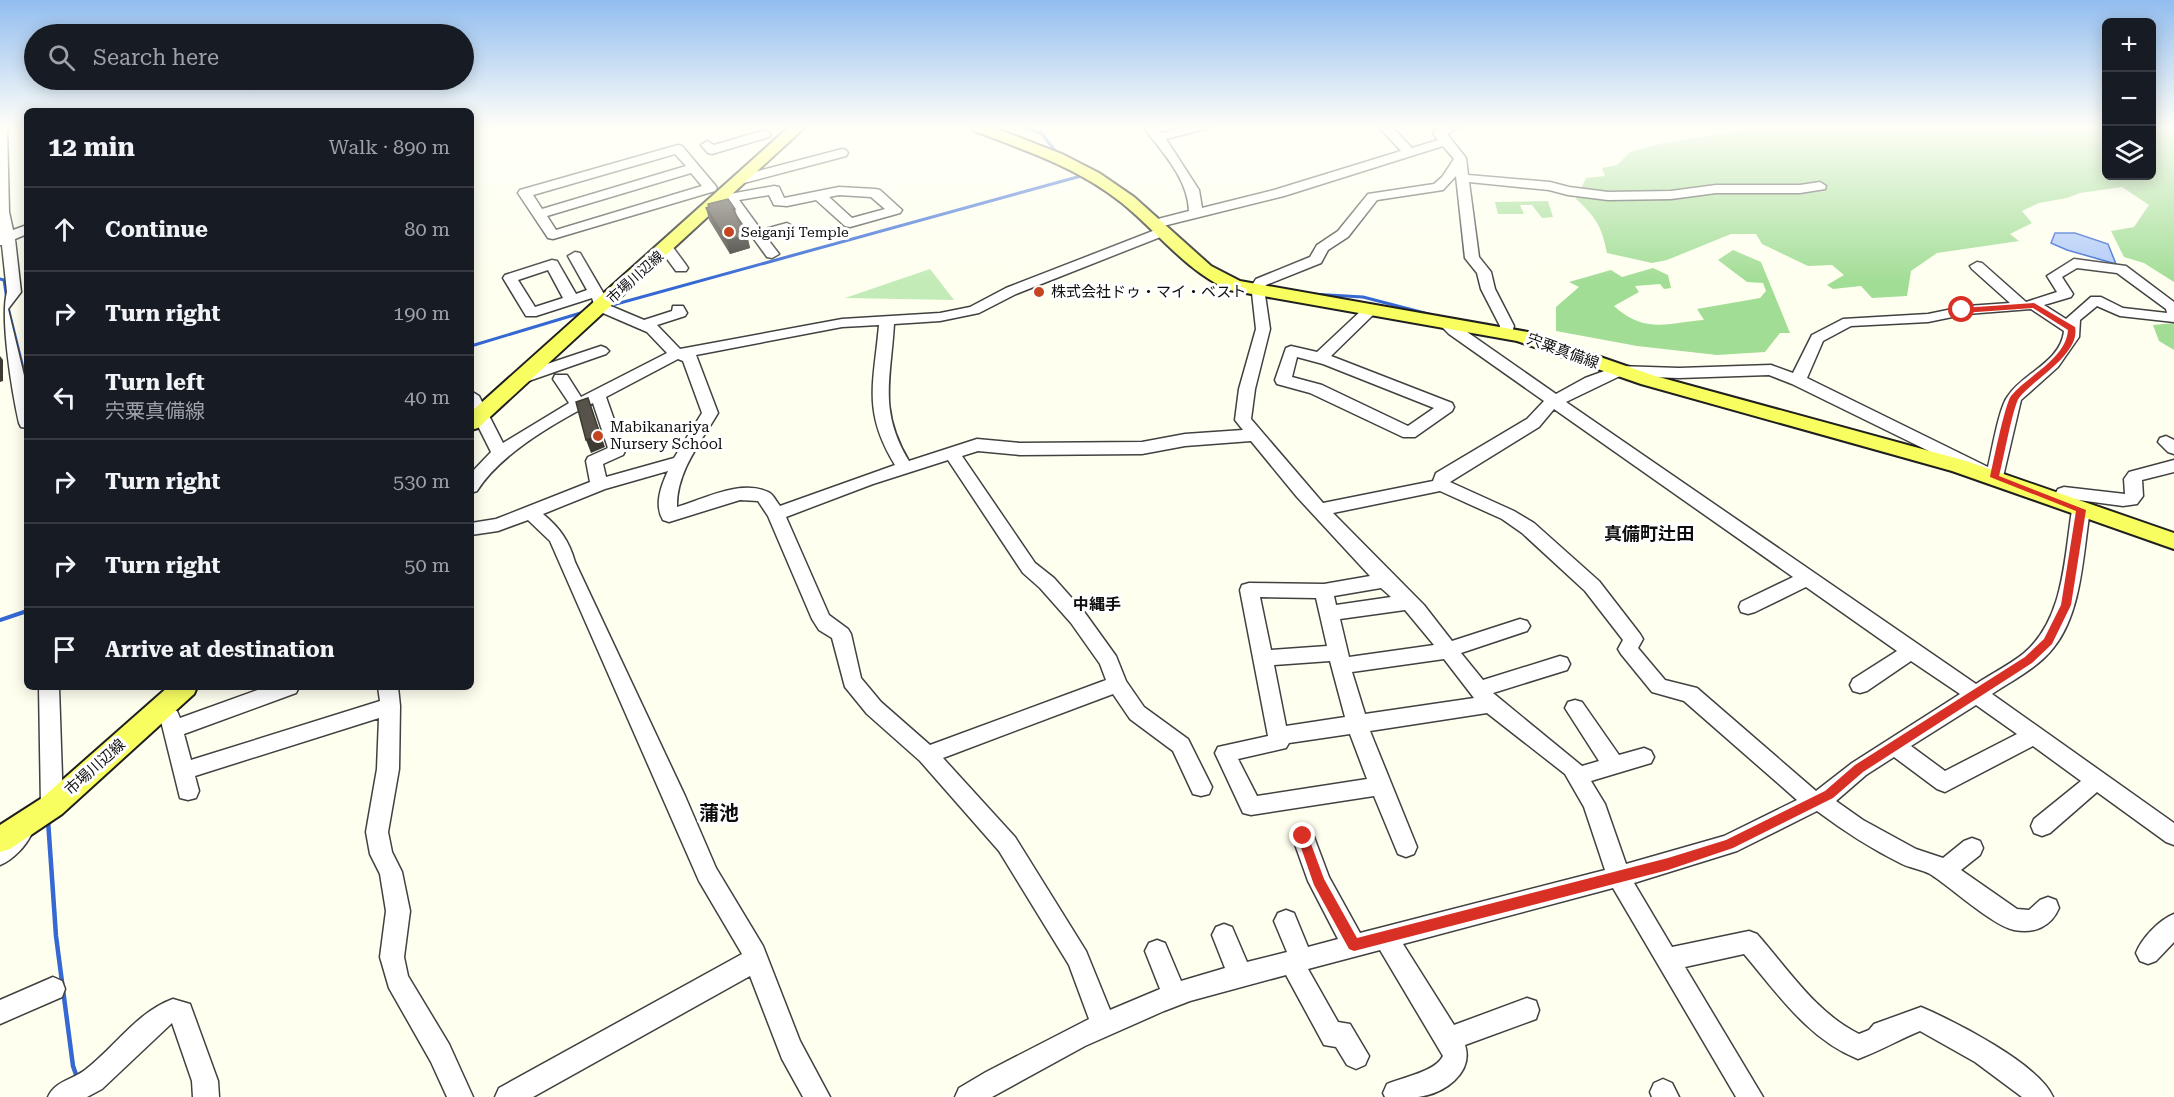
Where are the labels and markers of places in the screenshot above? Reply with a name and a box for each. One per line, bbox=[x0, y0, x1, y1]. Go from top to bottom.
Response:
place label: Seiganji Temple bbox=[741, 224, 849, 240]
marker: Seiganji Temple bbox=[722, 225, 736, 239]
place label: 株式会社ドゥ・マイ・ベスト bbox=[1051, 283, 1246, 301]
marker: 株式会社ドゥ・マイ・ベスト bbox=[1032, 285, 1046, 299]
place label: Mabikanariya Nursery School bbox=[610, 418, 723, 453]
marker: Mabikanariya Nursery School bbox=[591, 429, 605, 443]

